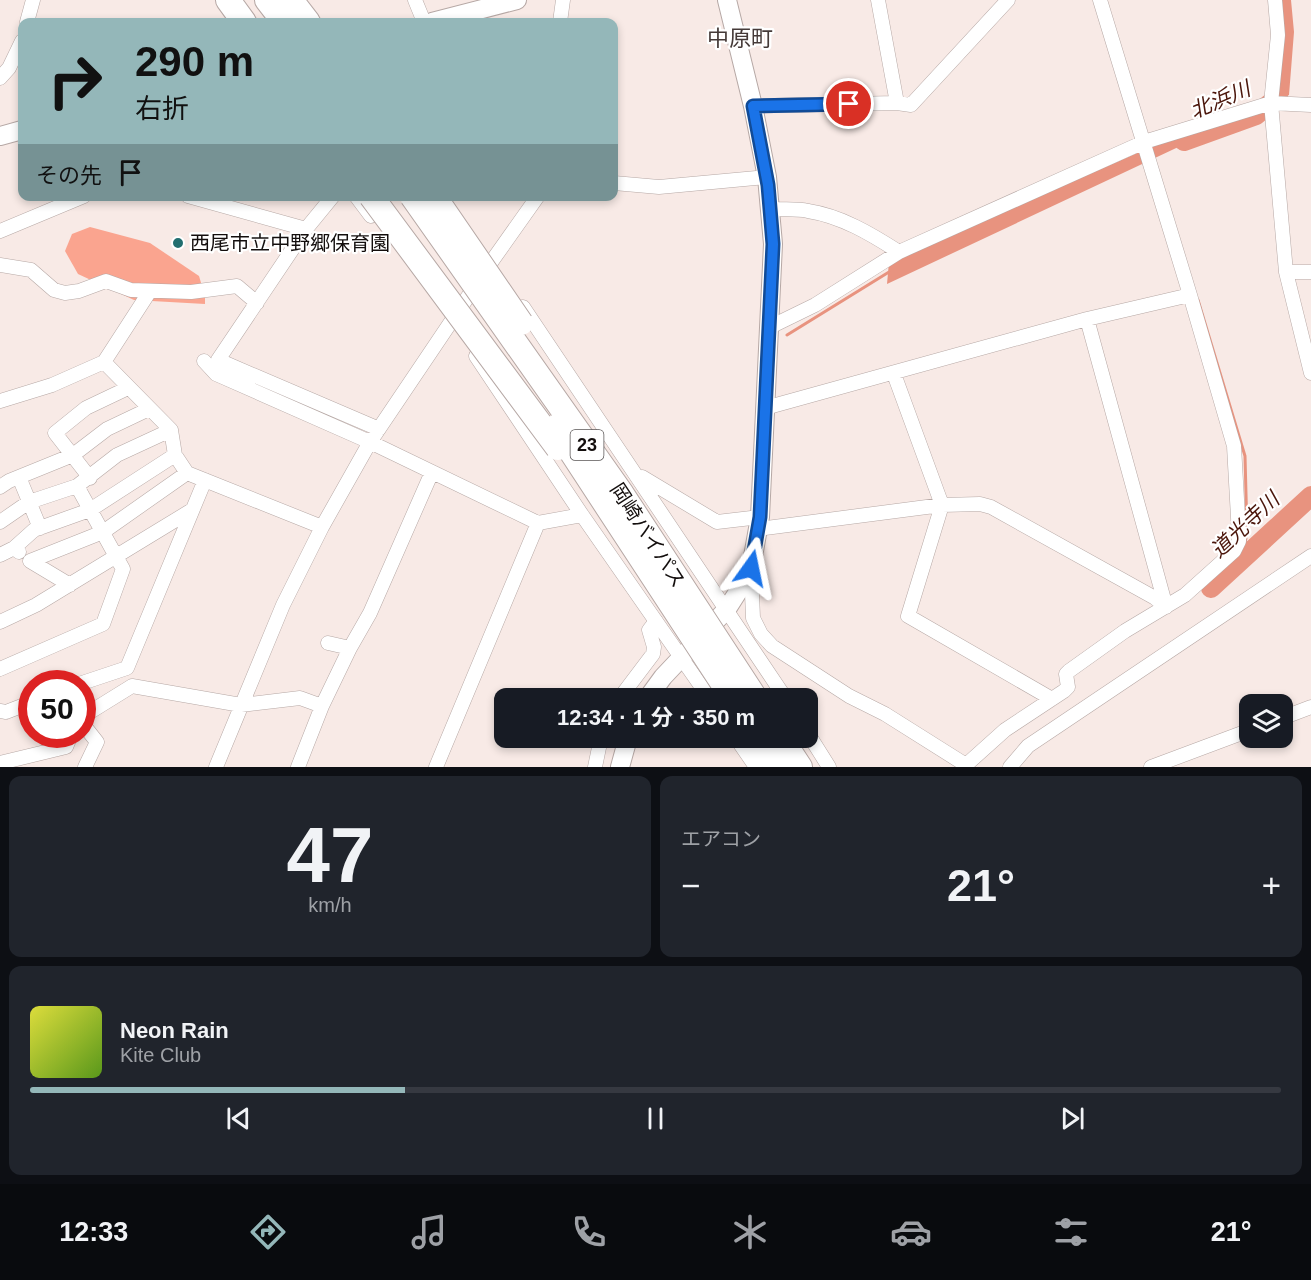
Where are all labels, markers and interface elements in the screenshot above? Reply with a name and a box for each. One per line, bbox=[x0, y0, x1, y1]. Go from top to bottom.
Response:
district label: 中原町 bbox=[707, 26, 773, 51]
text: 290 m bbox=[135, 38, 254, 85]
icon: right bbox=[36, 42, 114, 120]
water label: 北浜川 bbox=[1186, 76, 1255, 122]
pin bbox=[823, 78, 874, 129]
icon: arrive bbox=[832, 87, 865, 120]
text: 右折 bbox=[135, 94, 189, 124]
icon: arrive bbox=[114, 156, 147, 189]
text: その先 bbox=[36, 163, 102, 188]
place label: 西尾市立中野郷保育園 bbox=[190, 232, 390, 254]
marker: 西尾市立中野郷保育園 bbox=[171, 236, 185, 250]
road number: 23 bbox=[570, 430, 604, 460]
street label: 岡崎バイパス bbox=[606, 479, 690, 591]
water label: 道光寺川 bbox=[1206, 486, 1285, 562]
position arrow bbox=[719, 536, 783, 600]
speed limit sign: 50 bbox=[18, 670, 96, 748]
map controls bbox=[1239, 694, 1293, 748]
button: layers bbox=[1239, 694, 1293, 748]
text: 12:34 · 1 分 · 350 m bbox=[557, 705, 755, 730]
text: 47 bbox=[287, 811, 373, 899]
text: エアコン bbox=[681, 828, 761, 850]
text: 21° bbox=[947, 860, 1015, 911]
text: − bbox=[681, 867, 700, 904]
text: + bbox=[1262, 867, 1281, 904]
text: km/h bbox=[308, 894, 352, 916]
text: Neon Rain bbox=[120, 1018, 229, 1043]
text: Kite Club bbox=[120, 1044, 201, 1066]
icon: previous bbox=[222, 1102, 255, 1135]
icon: pause bbox=[639, 1102, 672, 1135]
icon: next bbox=[1056, 1102, 1089, 1135]
icon: directions bbox=[247, 1211, 289, 1253]
icon: music bbox=[408, 1211, 450, 1253]
icon: phone bbox=[568, 1211, 610, 1253]
icon: climate bbox=[729, 1211, 771, 1253]
icon: car bbox=[890, 1211, 932, 1253]
icon: filters bbox=[1050, 1211, 1092, 1253]
text: 12:33 bbox=[59, 1217, 128, 1247]
text: 21° bbox=[1211, 1217, 1252, 1247]

